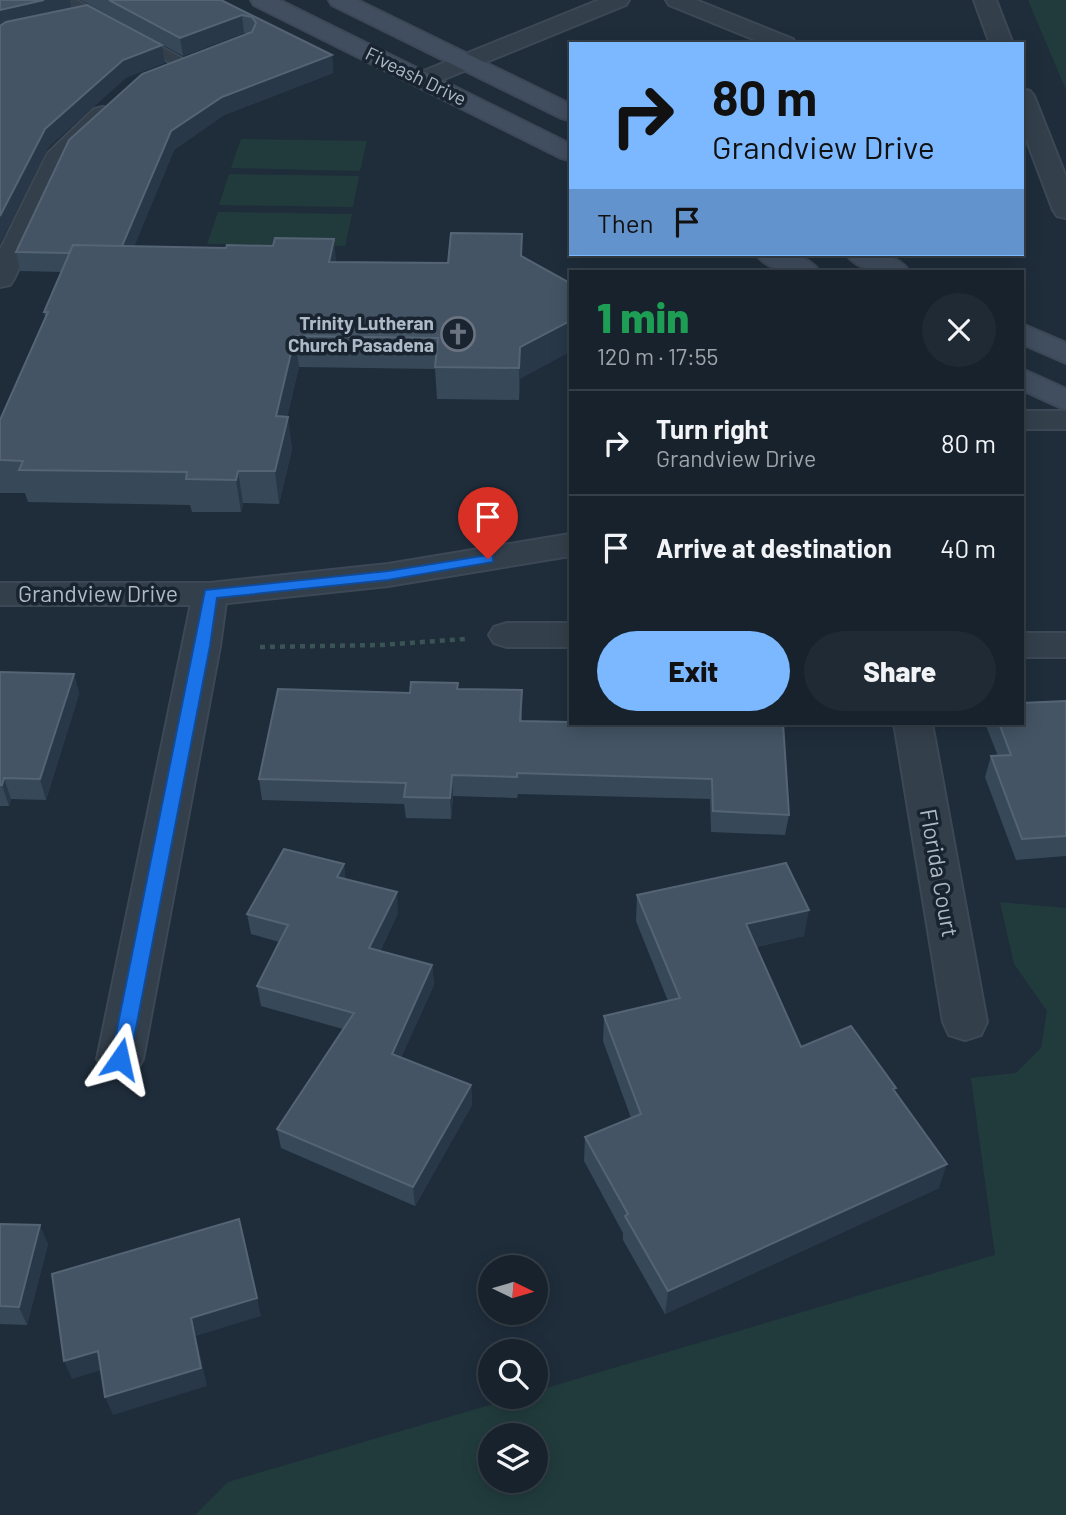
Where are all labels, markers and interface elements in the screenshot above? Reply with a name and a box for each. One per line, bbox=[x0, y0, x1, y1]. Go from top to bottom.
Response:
street label: Fiveash Drive bbox=[362, 41, 471, 110]
text: 80 m bbox=[712, 67, 817, 126]
icon: right bbox=[597, 70, 688, 161]
text: Grandview Drive bbox=[712, 127, 935, 165]
icon: arrive bbox=[668, 203, 706, 241]
text: Then bbox=[597, 207, 654, 238]
text: 1 min bbox=[597, 291, 689, 341]
button: close bbox=[922, 293, 996, 367]
place label: Trinity Lutheran Church Pasadena bbox=[288, 311, 434, 356]
church icon: Trinity Lutheran Church Pasadena bbox=[439, 315, 477, 353]
text: 120 m · 17:55 bbox=[597, 342, 718, 370]
text: Turn right bbox=[656, 413, 769, 444]
icon: right bbox=[597, 424, 635, 462]
text: 80 m bbox=[941, 427, 996, 458]
text: Grandview Drive bbox=[656, 444, 816, 472]
pin bbox=[458, 487, 518, 559]
icon: arrive bbox=[469, 498, 507, 536]
icon: arrive bbox=[597, 529, 635, 567]
text: Arrive at destination bbox=[656, 532, 892, 563]
text: 40 m bbox=[940, 532, 996, 563]
street label: Grandview Drive bbox=[18, 579, 178, 607]
button: Exit bbox=[597, 631, 790, 711]
button: Share bbox=[804, 631, 996, 711]
street label: Florida Court bbox=[915, 806, 965, 939]
position arrow bbox=[83, 1022, 157, 1096]
north arrow bbox=[478, 1255, 548, 1325]
map controls bbox=[478, 1255, 548, 1493]
button: search bbox=[478, 1339, 548, 1409]
button: layers bbox=[478, 1423, 548, 1493]

